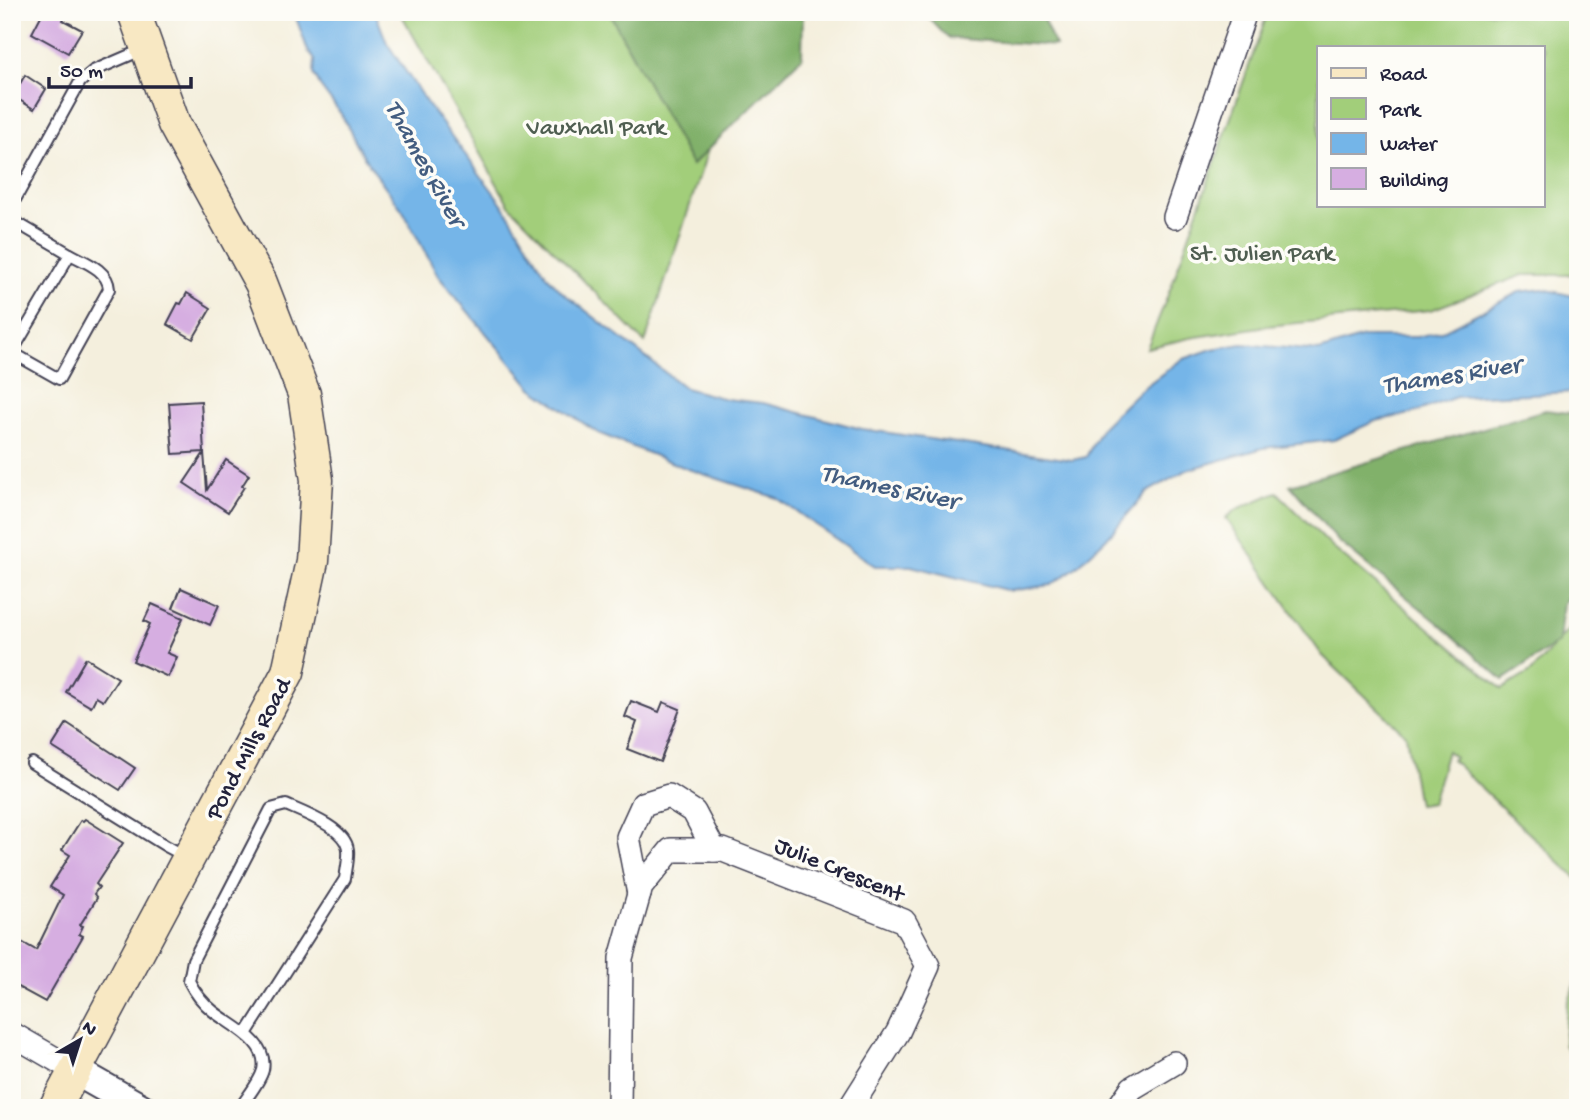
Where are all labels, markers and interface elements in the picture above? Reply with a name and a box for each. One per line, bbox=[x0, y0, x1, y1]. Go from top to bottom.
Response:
scale bar bbox=[49, 46, 191, 90]
legend bbox=[1317, 46, 1544, 206]
text: 50 m bbox=[60, 61, 103, 86]
text: Road bbox=[1380, 64, 1428, 89]
water label: Thames River bbox=[376, 96, 473, 237]
text: Park bbox=[1379, 100, 1423, 125]
park label: Vauxhall Park bbox=[526, 115, 668, 144]
text: Water bbox=[1380, 134, 1438, 159]
text: Building bbox=[1379, 170, 1449, 195]
park label: St. Julien Park bbox=[1190, 241, 1336, 270]
water label: Thames River bbox=[1380, 350, 1528, 404]
water label: Thames River bbox=[818, 460, 965, 520]
street label: Pond Mills Road bbox=[200, 672, 300, 826]
street label: Julie Crescent bbox=[770, 832, 910, 911]
north arrow bbox=[46, 1004, 116, 1074]
text: N bbox=[76, 1017, 101, 1042]

